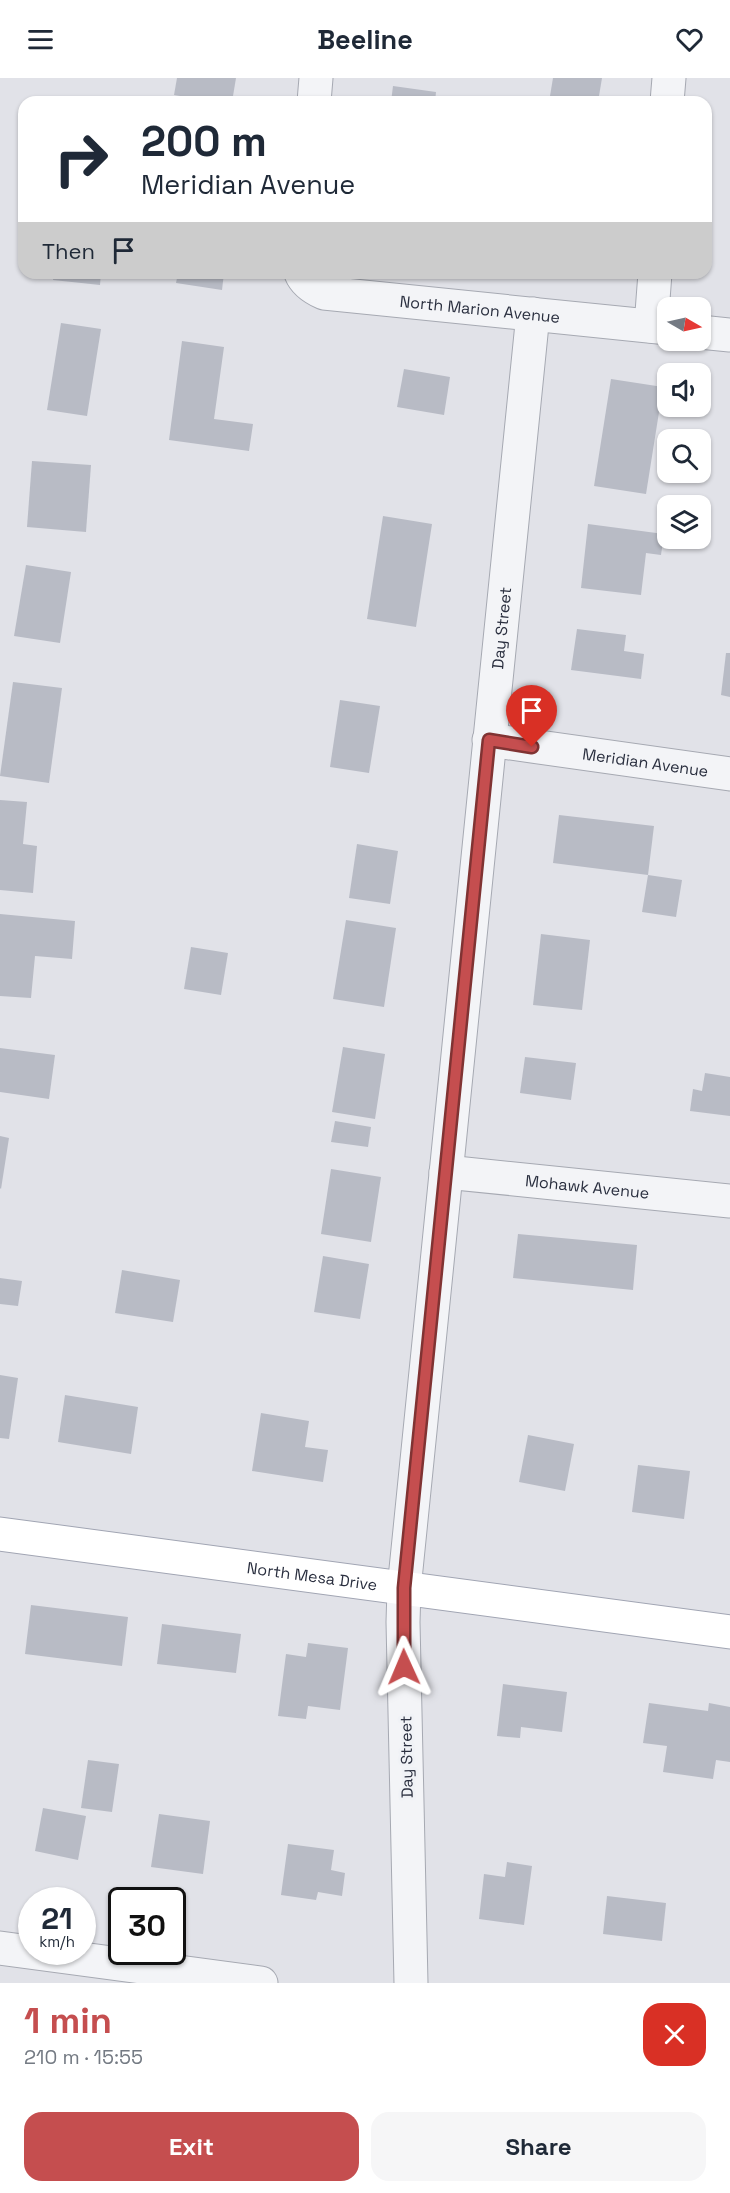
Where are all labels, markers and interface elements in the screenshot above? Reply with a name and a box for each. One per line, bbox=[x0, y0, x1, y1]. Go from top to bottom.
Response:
text: Beeline bbox=[317, 22, 413, 57]
icon: menu bbox=[24, 23, 57, 56]
icon: heart bbox=[673, 23, 706, 56]
text: 200 m bbox=[141, 115, 267, 168]
icon: right bbox=[42, 120, 120, 198]
text: Meridian Avenue bbox=[141, 167, 355, 202]
icon: arrive bbox=[107, 234, 140, 267]
text: Then bbox=[42, 237, 95, 265]
street label: North Marion Avenue bbox=[399, 291, 561, 328]
north arrow bbox=[657, 297, 711, 351]
map controls bbox=[657, 297, 711, 549]
button: sound bbox=[657, 363, 711, 417]
button: search bbox=[657, 429, 711, 483]
button: layers bbox=[657, 495, 711, 549]
street label: Day Street bbox=[487, 586, 516, 670]
pin bbox=[506, 685, 557, 747]
icon: arrive bbox=[515, 694, 548, 727]
street label: Meridian Avenue bbox=[581, 743, 710, 782]
street label: Mohawk Avenue bbox=[524, 1170, 650, 1204]
street label: North Mesa Drive bbox=[246, 1557, 379, 1596]
position arrow bbox=[372, 1635, 436, 1699]
street label: Day Street bbox=[395, 1716, 418, 1798]
speed limit sign: 30 bbox=[108, 1887, 186, 1965]
text: 21 bbox=[41, 1899, 73, 1938]
text: km/h bbox=[39, 1932, 75, 1951]
text: 1 min bbox=[24, 1998, 112, 2044]
button: close bbox=[643, 2003, 706, 2066]
text: 210 m · 15:55 bbox=[24, 2044, 143, 2070]
button: Exit bbox=[24, 2112, 359, 2181]
button: Share bbox=[371, 2112, 706, 2181]

